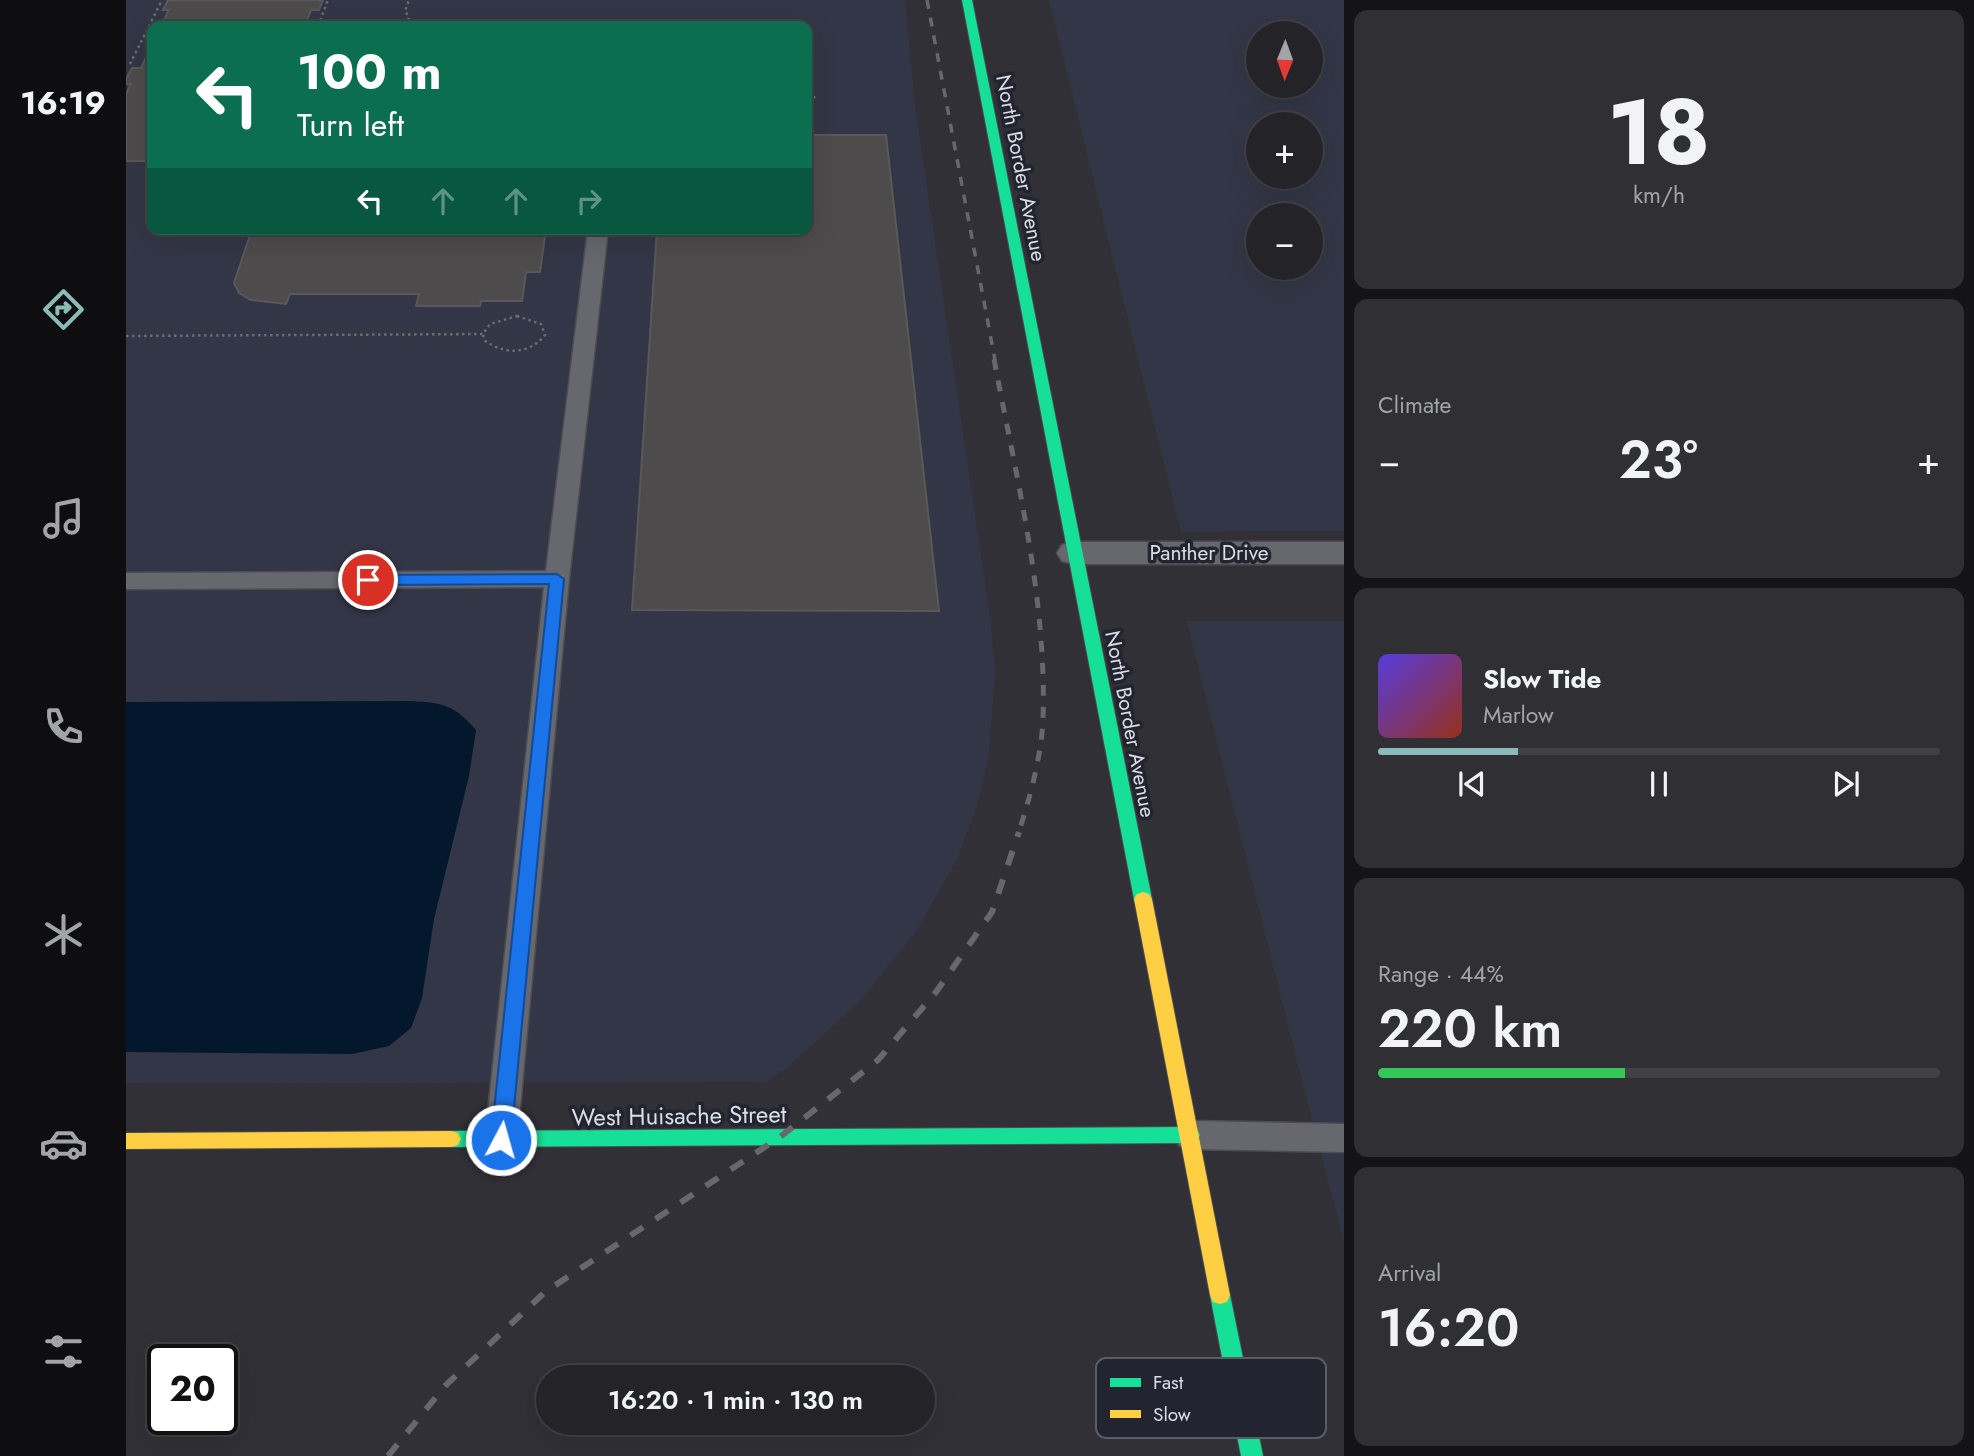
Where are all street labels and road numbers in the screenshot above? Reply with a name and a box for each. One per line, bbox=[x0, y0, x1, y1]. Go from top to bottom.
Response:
street label: North Border Avenue bbox=[988, 72, 1054, 264]
street label: Panther Drive bbox=[1149, 538, 1269, 568]
street label: North Border Avenue bbox=[1097, 628, 1163, 820]
street label: West Huisache Street bbox=[571, 1096, 787, 1135]

